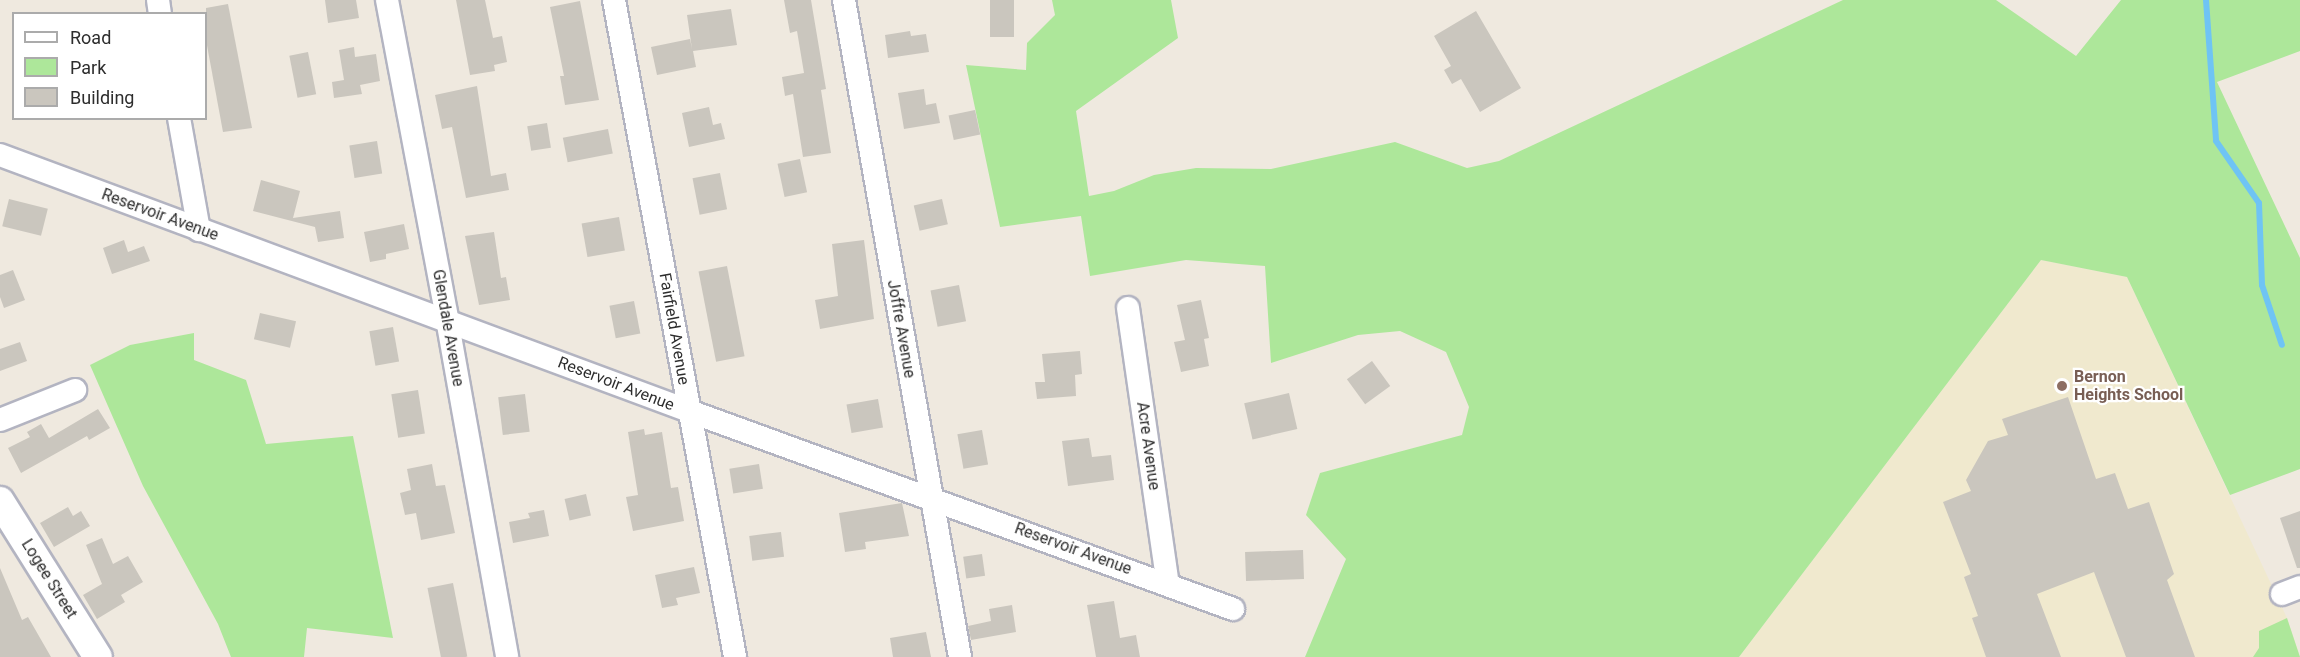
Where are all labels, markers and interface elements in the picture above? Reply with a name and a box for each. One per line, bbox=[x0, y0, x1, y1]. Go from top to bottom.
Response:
legend bbox=[12, 12, 207, 120]
text: Road bbox=[70, 27, 111, 48]
text: Park bbox=[70, 57, 106, 78]
text: Building bbox=[70, 87, 134, 108]
street label: Reservoir Avenue bbox=[99, 185, 221, 245]
street label: Glendale Avenue bbox=[428, 268, 468, 388]
street label: Fairfield Avenue bbox=[655, 272, 693, 386]
street label: Joffre Avenue bbox=[883, 279, 919, 379]
street label: Reservoir Avenue bbox=[555, 353, 677, 415]
place label: Bernon Heights School bbox=[2074, 367, 2183, 405]
marker: Bernon Heights School bbox=[2055, 379, 2069, 393]
street label: Acre Avenue bbox=[1132, 401, 1164, 491]
street label: Reservoir Avenue bbox=[1012, 519, 1134, 579]
street label: Logee Street bbox=[17, 536, 81, 622]

